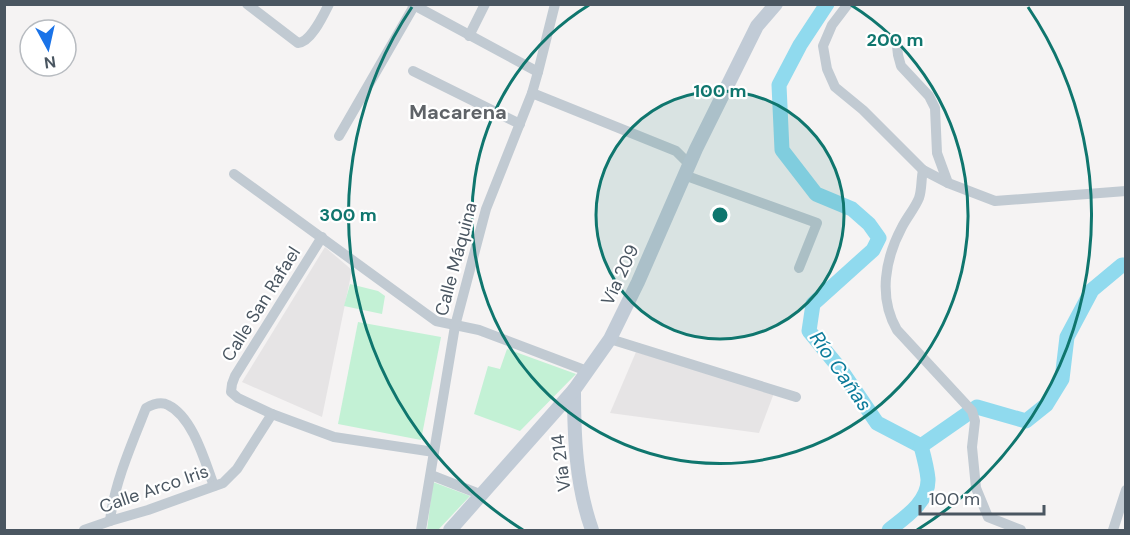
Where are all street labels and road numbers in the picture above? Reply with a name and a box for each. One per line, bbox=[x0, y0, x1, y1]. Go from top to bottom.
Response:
street label: Calle Máquina bbox=[429, 200, 483, 318]
street label: Vía 209 bbox=[596, 241, 644, 309]
street label: Calle San Rafael bbox=[216, 242, 306, 366]
street label: Vía 214 bbox=[546, 433, 576, 493]
street label: Calle Arco Iris bbox=[96, 459, 212, 519]

